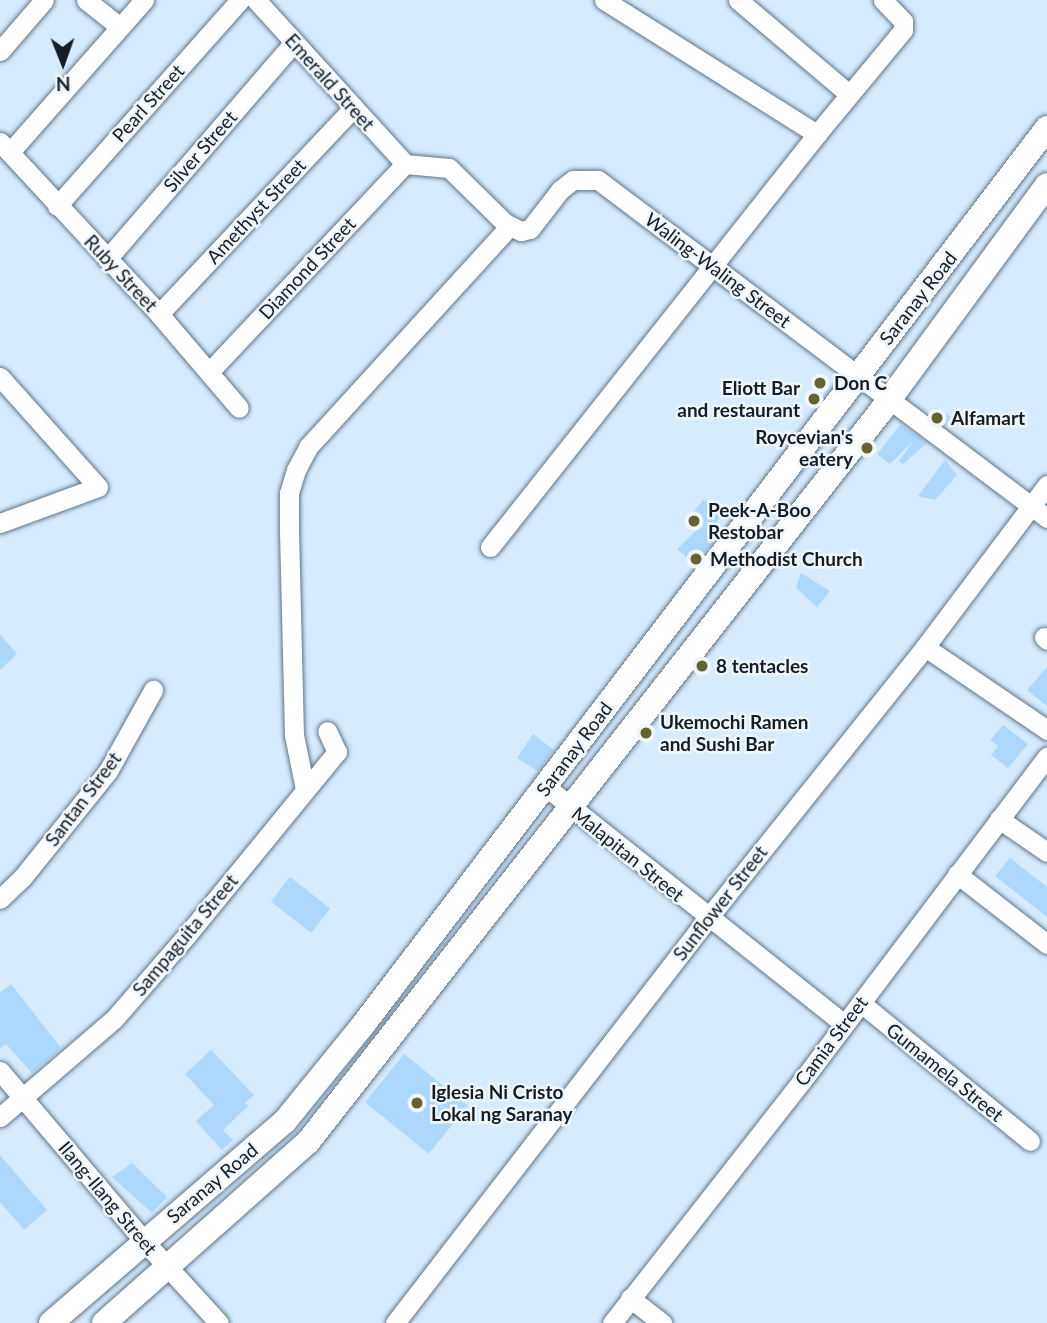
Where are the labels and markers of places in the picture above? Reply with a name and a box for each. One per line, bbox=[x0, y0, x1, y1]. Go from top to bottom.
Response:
place label: Don C bbox=[834, 372, 887, 394]
marker: Don C bbox=[812, 375, 828, 391]
place label: Eliott Bar and restaurant bbox=[677, 377, 800, 421]
marker: Eliott Bar and restaurant bbox=[806, 391, 822, 407]
place label: Alfamart bbox=[951, 407, 1025, 429]
marker: Alfamart bbox=[929, 410, 945, 426]
place label: Roycevian's eatery bbox=[755, 426, 853, 470]
marker: Roycevian's eatery bbox=[859, 440, 875, 456]
place label: Peek-A-Boo Restobar bbox=[708, 499, 811, 543]
marker: Peek-A-Boo Restobar bbox=[686, 513, 702, 529]
place label: Methodist Church bbox=[710, 548, 863, 570]
marker: Methodist Church bbox=[688, 551, 704, 567]
place label: 8 tentacles bbox=[716, 655, 808, 677]
marker: 8 tentacles bbox=[694, 658, 710, 674]
place label: Ukemochi Ramen and Sushi Bar bbox=[660, 711, 808, 755]
marker: Ukemochi Ramen and Sushi Bar bbox=[638, 725, 654, 741]
place label: Iglesia Ni Cristo Lokal ng Saranay bbox=[431, 1081, 572, 1125]
marker: Iglesia Ni Cristo Lokal ng Saranay bbox=[409, 1095, 425, 1111]

